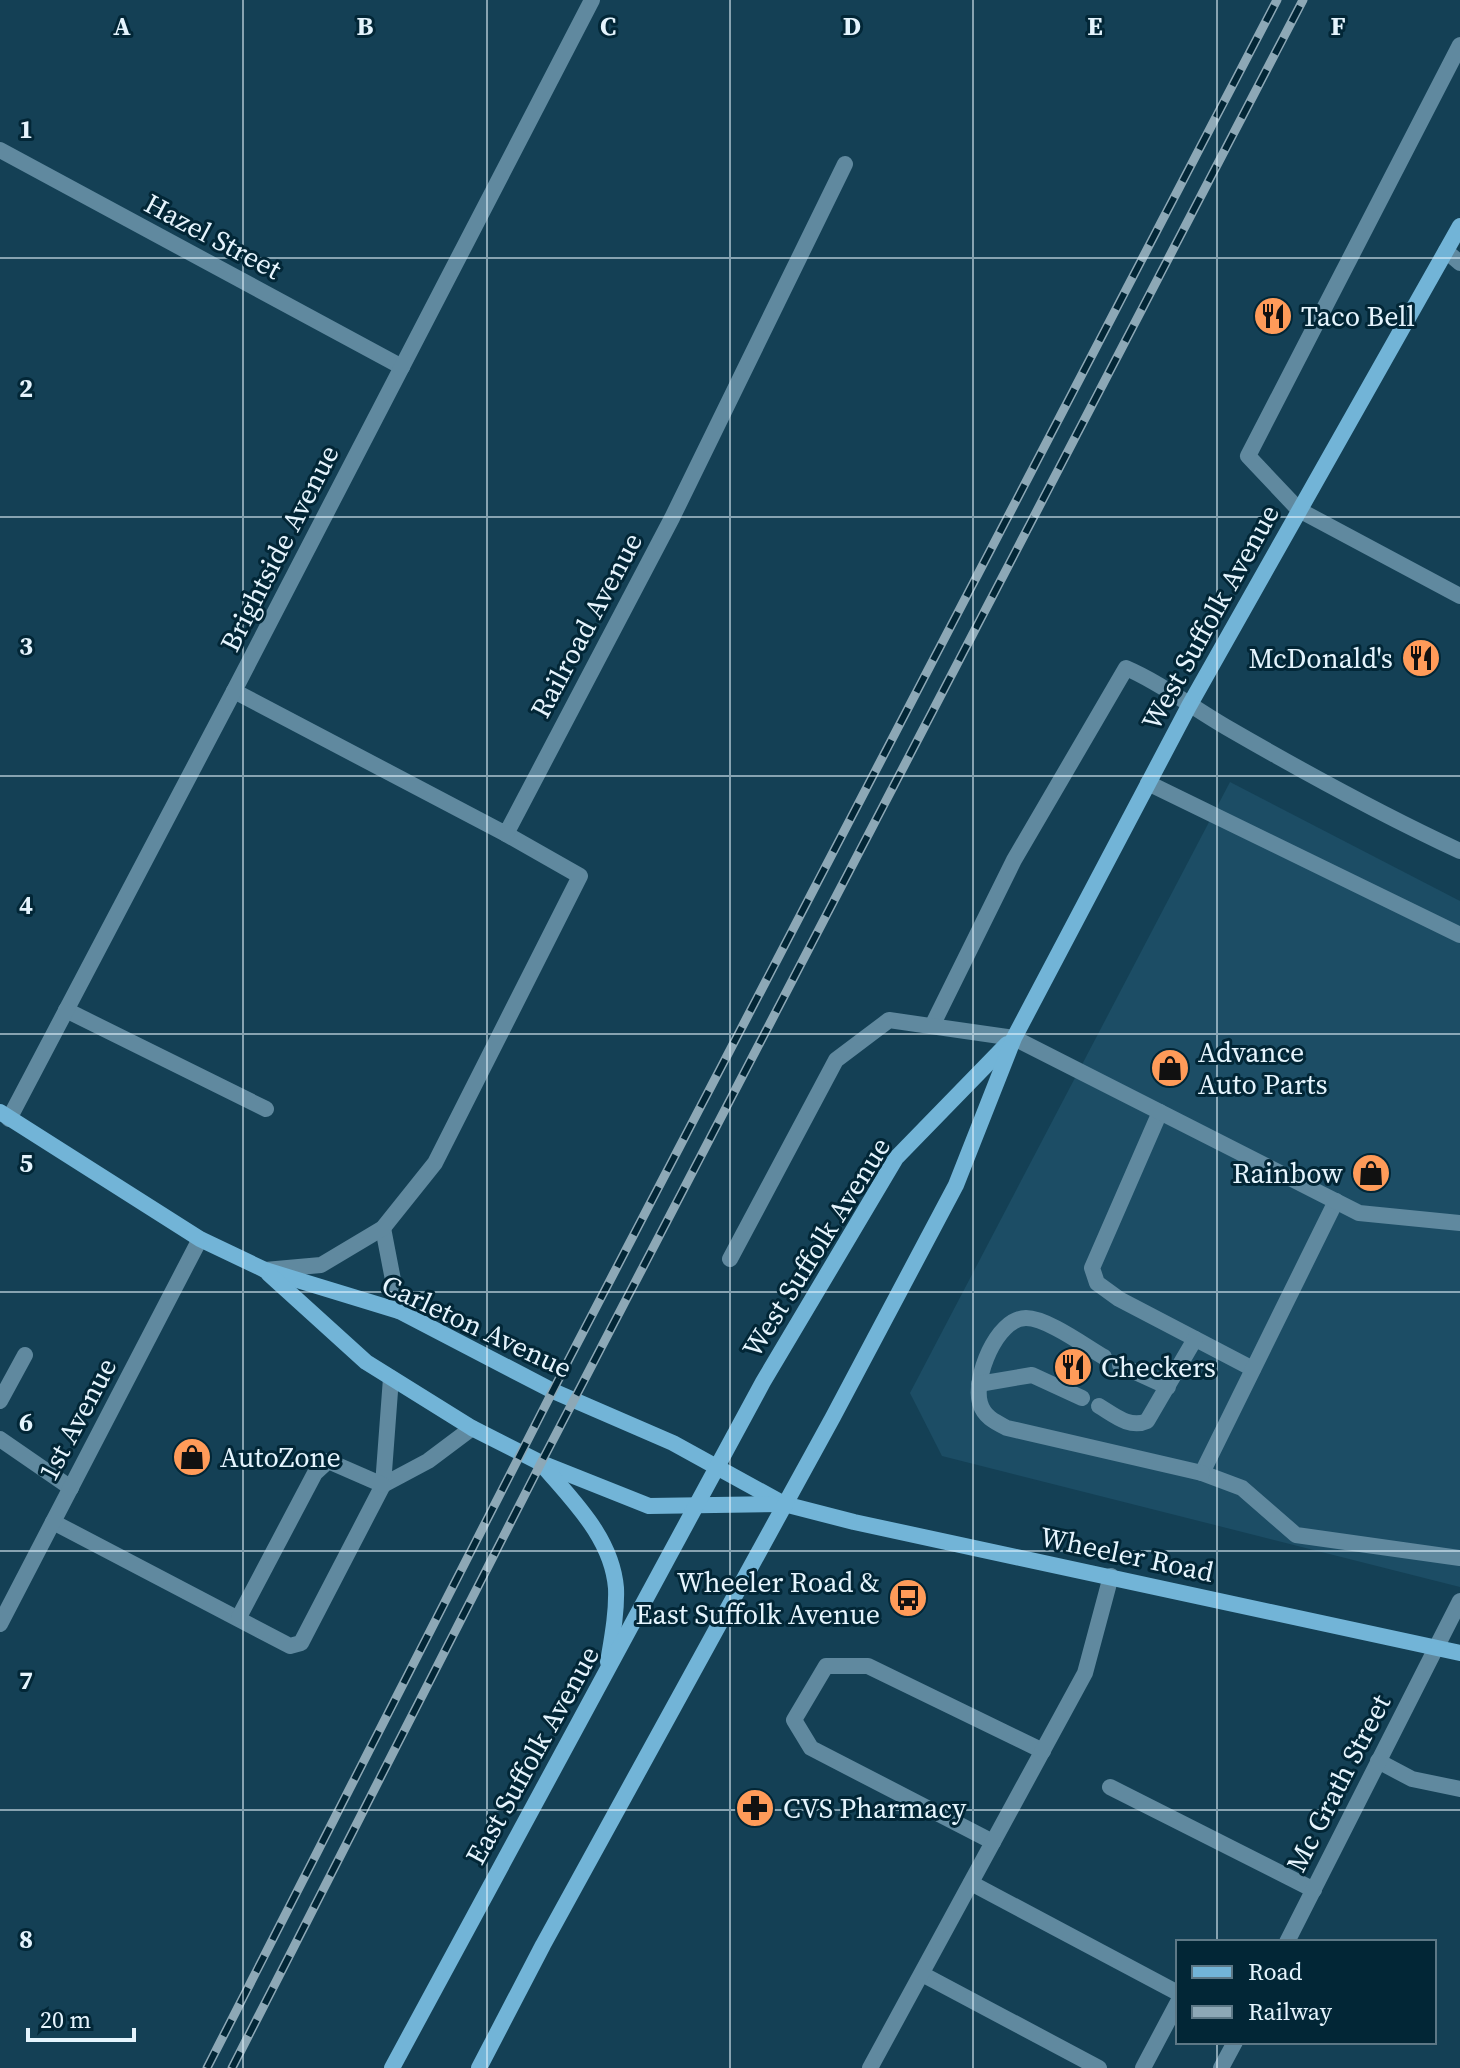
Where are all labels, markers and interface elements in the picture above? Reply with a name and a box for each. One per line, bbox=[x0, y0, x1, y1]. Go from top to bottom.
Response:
text: A bbox=[113, 8, 131, 44]
text: B bbox=[357, 8, 374, 44]
text: C bbox=[600, 8, 616, 44]
text: D bbox=[843, 8, 861, 44]
text: E bbox=[1087, 8, 1103, 44]
text: F bbox=[1330, 8, 1346, 44]
text: 1 bbox=[19, 111, 33, 147]
street label: Hazel Street bbox=[138, 184, 289, 288]
restaurant icon: Taco Bell bbox=[1252, 295, 1294, 337]
place label: Taco Bell bbox=[1301, 297, 1415, 335]
text: 2 bbox=[19, 370, 33, 406]
street label: Brightside Avenue bbox=[211, 438, 347, 658]
street label: West Suffolk Avenue bbox=[1132, 497, 1288, 737]
street label: Railroad Avenue bbox=[521, 526, 651, 724]
text: 3 bbox=[19, 628, 33, 664]
restaurant icon: McDonald's bbox=[1400, 637, 1442, 679]
place label: McDonald's bbox=[1248, 639, 1393, 677]
text: 4 bbox=[19, 887, 33, 923]
place label: Advance Auto Parts bbox=[1198, 1033, 1328, 1103]
shop icon: Advance Auto Parts bbox=[1149, 1047, 1191, 1089]
street label: West Suffolk Avenue bbox=[733, 1130, 899, 1364]
text: 5 bbox=[19, 1145, 33, 1181]
shop icon: Rainbow bbox=[1350, 1152, 1392, 1194]
place label: Rainbow bbox=[1232, 1154, 1344, 1192]
street label: Carleton Avenue bbox=[376, 1265, 578, 1387]
restaurant icon: Checkers bbox=[1052, 1346, 1094, 1388]
place label: Checkers bbox=[1101, 1348, 1216, 1386]
street label: 1st Avenue bbox=[29, 1351, 125, 1487]
text: 6 bbox=[19, 1404, 33, 1440]
shop icon: AutoZone bbox=[171, 1436, 213, 1478]
place label: AutoZone bbox=[220, 1438, 341, 1476]
street label: Wheeler Road bbox=[1037, 1517, 1217, 1591]
place label: Wheeler Road & East Suffolk Avenue bbox=[636, 1563, 880, 1633]
bus stop icon: Wheeler Road & East Suffolk Avenue bbox=[887, 1577, 929, 1619]
street label: East Suffolk Avenue bbox=[456, 1639, 608, 1871]
text: 7 bbox=[19, 1662, 33, 1698]
street label: Mc Grath Street bbox=[1277, 1687, 1400, 1878]
pharmacy icon: CVS Pharmacy bbox=[734, 1787, 776, 1829]
place label: CVS Pharmacy bbox=[783, 1789, 967, 1827]
text: 8 bbox=[19, 1921, 33, 1957]
legend bbox=[1176, 1940, 1436, 2044]
text: Road bbox=[1248, 1955, 1303, 1988]
scale bar bbox=[28, 1992, 134, 2042]
text: Railway bbox=[1248, 1995, 1333, 2028]
text: 20 m bbox=[40, 2003, 91, 2036]

